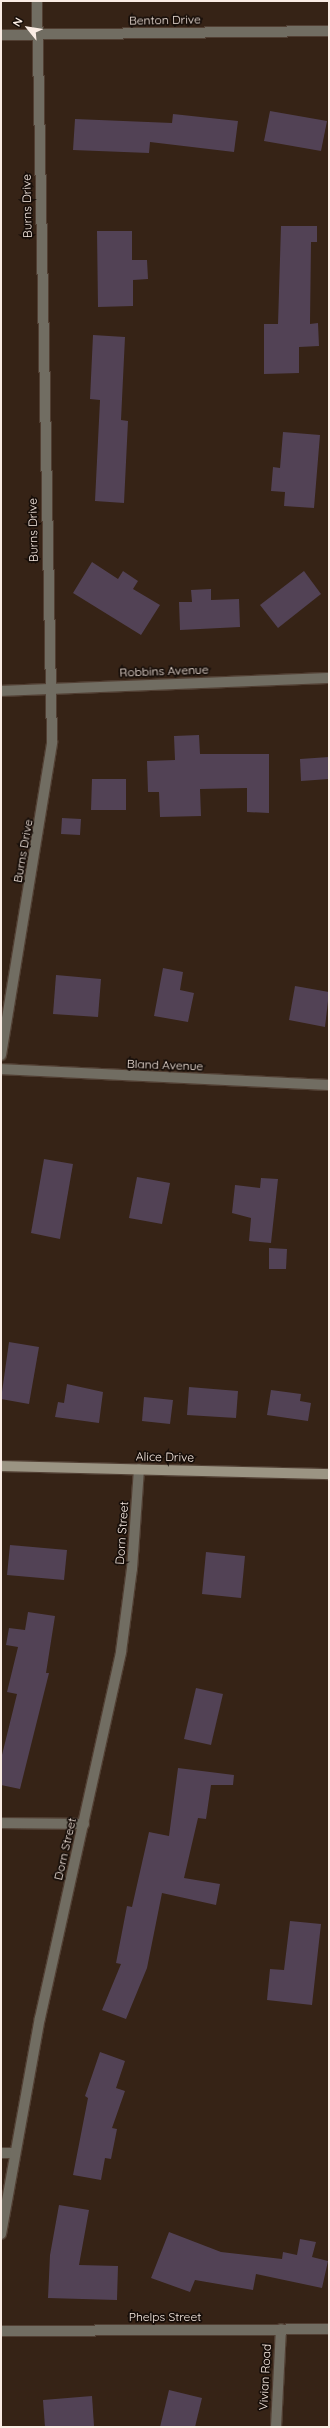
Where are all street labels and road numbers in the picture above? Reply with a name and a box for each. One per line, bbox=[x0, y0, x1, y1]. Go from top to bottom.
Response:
street label: Benton Drive bbox=[129, 12, 201, 28]
street label: Burns Drive bbox=[19, 174, 35, 238]
street label: Burns Drive bbox=[25, 498, 41, 562]
street label: Robbins Avenue bbox=[119, 662, 209, 680]
street label: Burns Drive bbox=[10, 818, 36, 884]
street label: Bland Avenue bbox=[127, 1056, 203, 1074]
street label: Alice Drive bbox=[136, 1449, 194, 1465]
street label: Dorn Street bbox=[113, 1501, 131, 1565]
street label: Dorn Street bbox=[51, 1816, 79, 1882]
street label: Phelps Street bbox=[129, 2310, 201, 2324]
street label: Vivian Road bbox=[256, 2343, 274, 2411]

